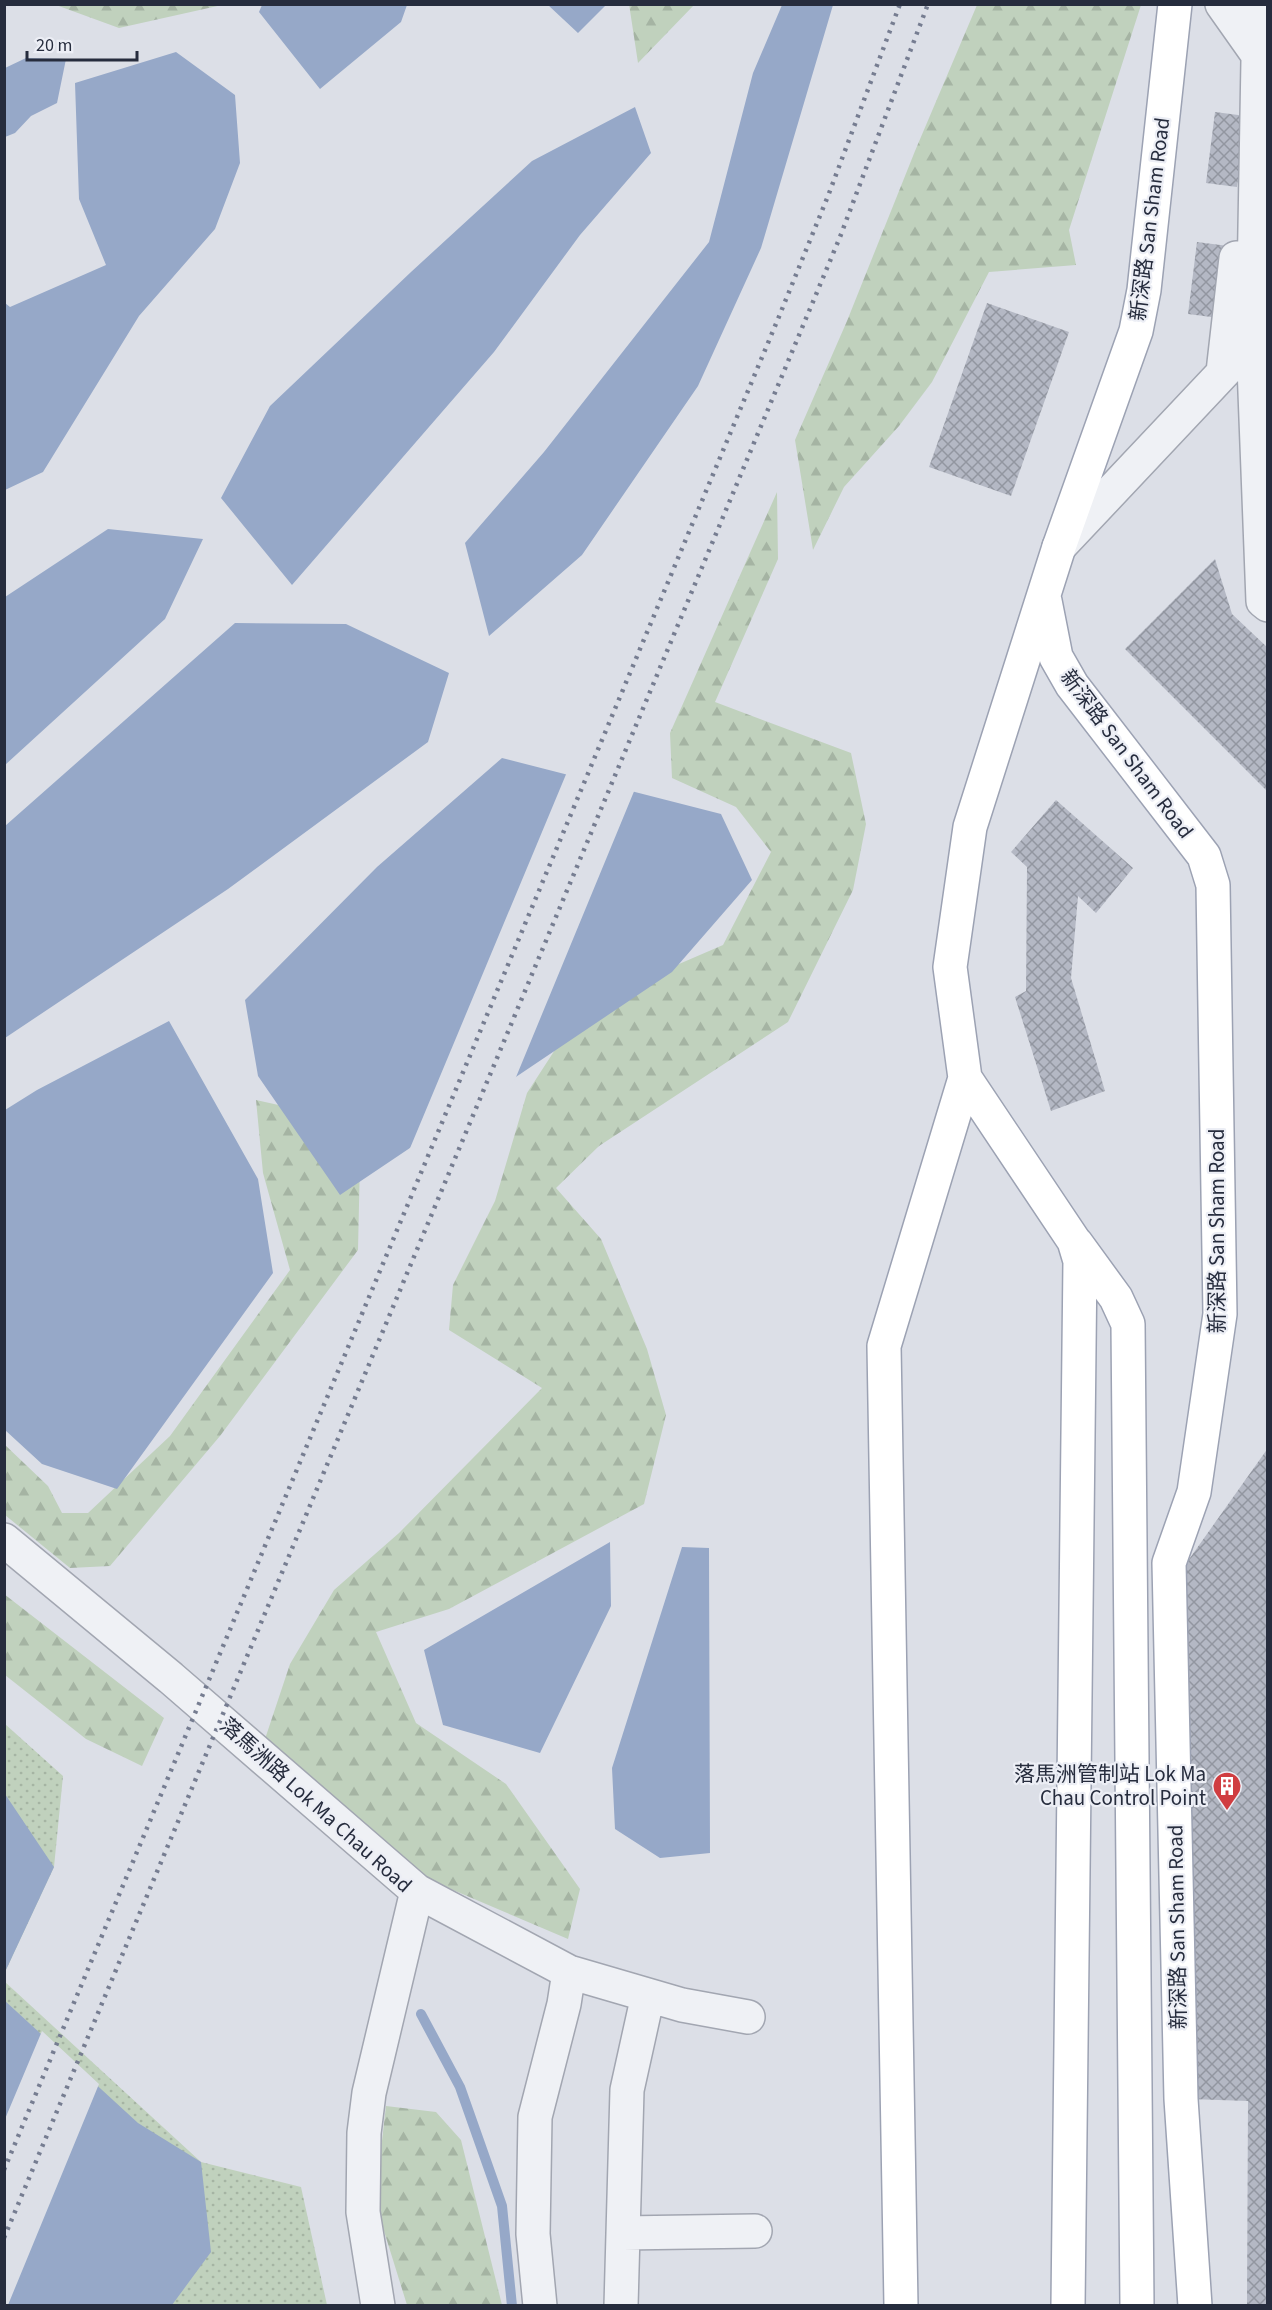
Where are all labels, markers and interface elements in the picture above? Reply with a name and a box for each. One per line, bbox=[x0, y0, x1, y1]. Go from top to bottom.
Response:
scale bar bbox=[27, 24, 136, 62]
text: 20 m bbox=[36, 33, 72, 58]
street label: 新深路 San Sham Road bbox=[1123, 116, 1177, 322]
street label: 新深路 San Sham Road bbox=[1053, 663, 1201, 845]
street label: 新深路 San Sham Road bbox=[1202, 1129, 1232, 1333]
street label: 落馬洲路 Lok Ma Chau Road bbox=[213, 1711, 419, 1899]
place label: 落馬洲管制站 Lok Ma Chau Control Point bbox=[1014, 1759, 1206, 1813]
building icon: 落馬洲管制站 Lok Ma Chau Control Point bbox=[1211, 1770, 1243, 1812]
street label: 新深路 San Sham Road bbox=[1160, 1824, 1194, 2030]

